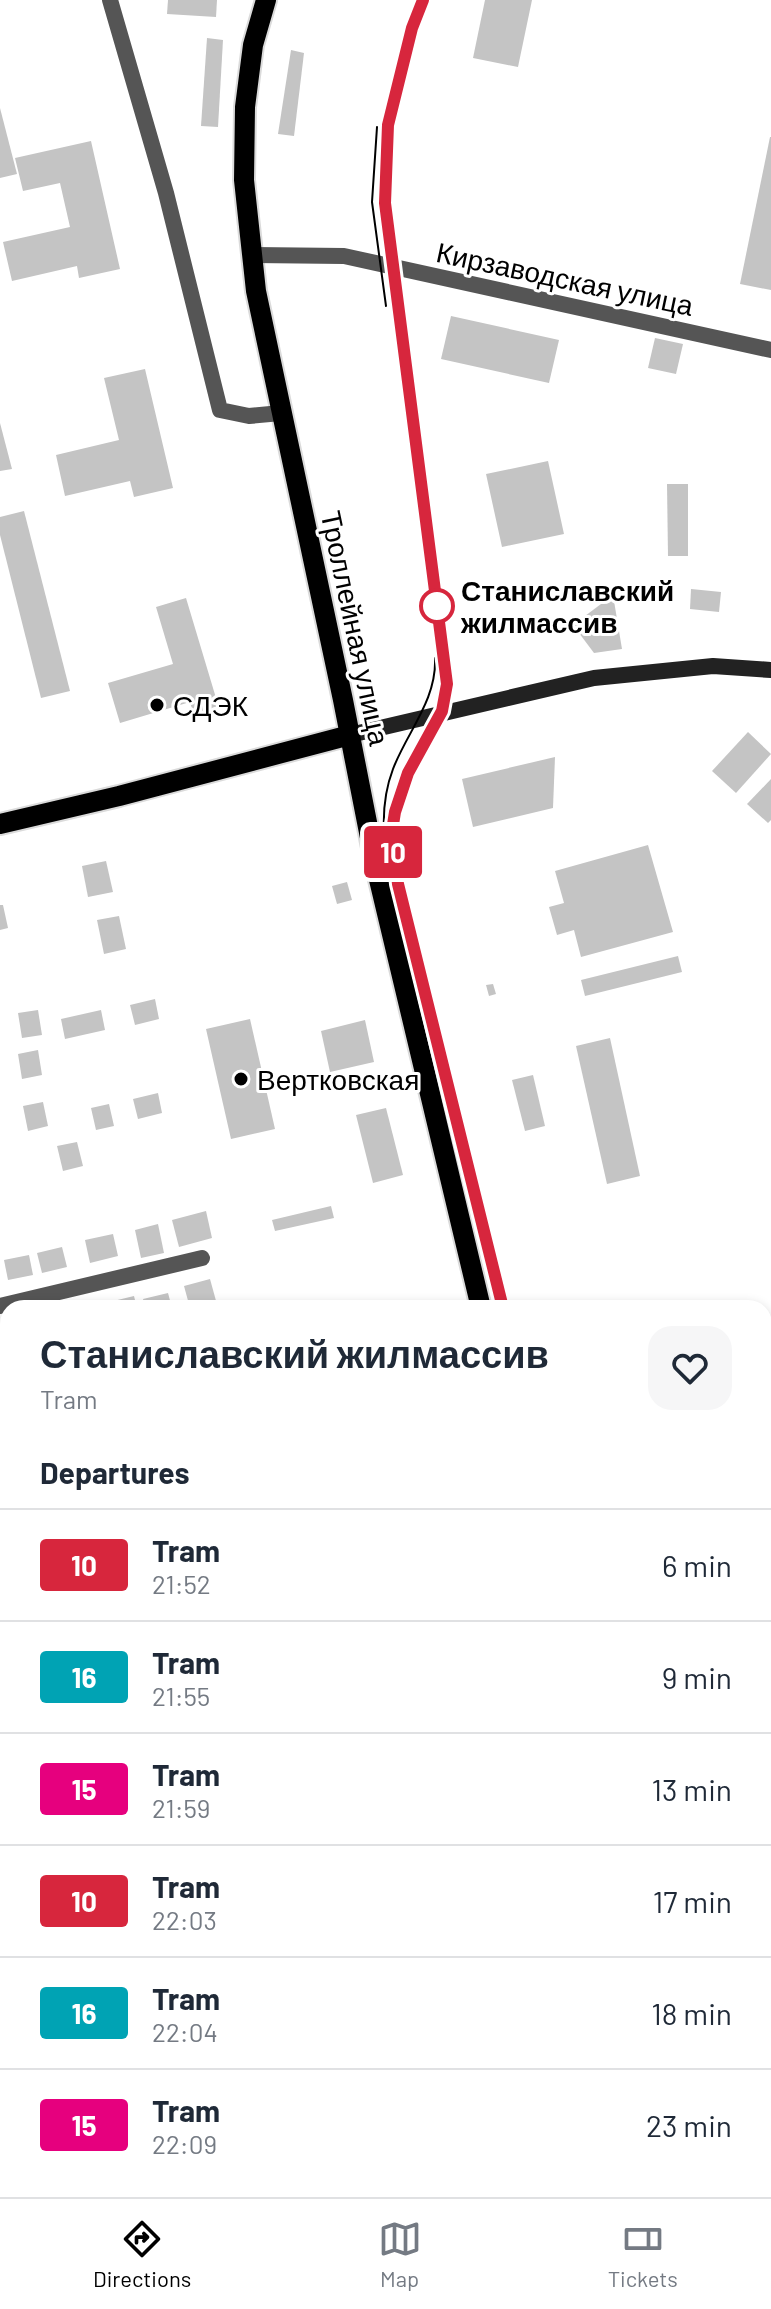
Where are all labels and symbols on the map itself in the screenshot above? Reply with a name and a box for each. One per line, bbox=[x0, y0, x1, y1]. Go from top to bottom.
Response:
street label: Кирзаводская улица bbox=[433, 234, 697, 322]
street label: Троллейная улица bbox=[315, 508, 398, 749]
place label: Станиславский жилмассив bbox=[460, 573, 674, 639]
marker: Станиславский жилмассив bbox=[420, 589, 454, 623]
place label: СДЭК bbox=[173, 688, 249, 722]
marker: СДЭК bbox=[148, 696, 166, 714]
line badge: 10 bbox=[357, 826, 429, 878]
place label: Вертковская bbox=[257, 1062, 419, 1096]
marker: Вертковская bbox=[232, 1070, 250, 1088]

